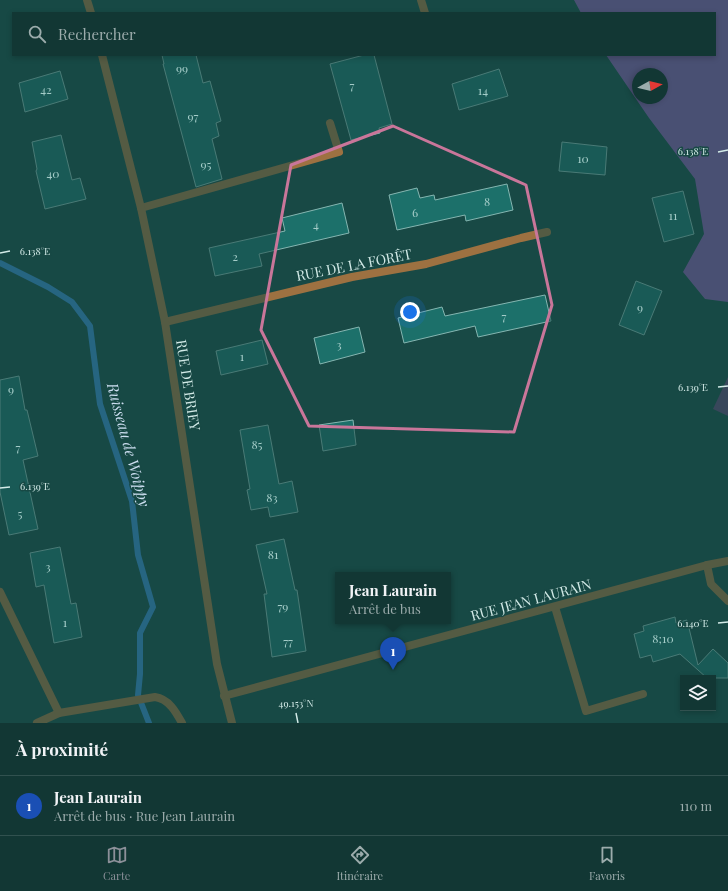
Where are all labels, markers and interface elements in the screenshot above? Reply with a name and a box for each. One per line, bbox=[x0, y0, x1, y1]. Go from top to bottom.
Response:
search box bbox=[12, 12, 716, 56]
icon: search bbox=[26, 23, 48, 45]
text: Rechercher bbox=[58, 24, 136, 44]
house number: 99 bbox=[176, 60, 188, 76]
north arrow bbox=[632, 68, 668, 104]
house number: 7 bbox=[350, 77, 355, 93]
house number: 42 bbox=[40, 81, 52, 97]
house number: 14 bbox=[478, 82, 488, 98]
house number: 97 bbox=[188, 108, 199, 124]
text: 6.138°E bbox=[678, 144, 708, 158]
house number: 10 bbox=[577, 150, 589, 166]
house number: 95 bbox=[200, 156, 212, 172]
house number: 40 bbox=[46, 165, 60, 181]
house number: 8 bbox=[484, 193, 490, 209]
house number: 6 bbox=[412, 204, 418, 220]
house number: 11 bbox=[669, 207, 678, 223]
house number: 4 bbox=[313, 216, 319, 232]
text: 6.138°E bbox=[20, 244, 50, 258]
street label: RUE DE LA FORÊT bbox=[294, 244, 414, 285]
house number: 2 bbox=[232, 248, 238, 264]
house number: 9 bbox=[637, 299, 643, 315]
your location bbox=[400, 302, 420, 322]
house number: 7 bbox=[502, 308, 507, 324]
house number: 3 bbox=[336, 336, 342, 352]
street label: RUE DE BRIEY bbox=[172, 338, 205, 432]
house number: 1 bbox=[240, 348, 245, 364]
water label: Ruisseau de Woippy bbox=[103, 379, 155, 509]
text: 6.139°E bbox=[678, 380, 708, 394]
house number: 9 bbox=[8, 381, 14, 397]
house number: 85 bbox=[251, 436, 263, 452]
house number: 7 bbox=[16, 439, 21, 455]
text: 6.139°E bbox=[20, 479, 50, 493]
house number: 83 bbox=[266, 489, 278, 505]
house number: 5 bbox=[18, 505, 23, 521]
house number: 81 bbox=[268, 546, 279, 562]
house number: 3 bbox=[45, 558, 51, 574]
popup bbox=[335, 572, 451, 624]
street label: RUE JEAN LAURAIN bbox=[468, 574, 594, 625]
text: Jean Laurain bbox=[349, 580, 437, 600]
house number: 79 bbox=[278, 598, 288, 614]
text: Arrêt de bus bbox=[349, 600, 421, 617]
house number: 1 bbox=[63, 614, 68, 630]
text: 6.140°E bbox=[677, 616, 709, 630]
house number: 8;10 bbox=[652, 630, 674, 646]
house number: 77 bbox=[283, 633, 293, 649]
pin: 1 bbox=[380, 637, 406, 670]
map controls bbox=[680, 675, 716, 711]
button: layers bbox=[680, 675, 716, 711]
text: 49.153°N bbox=[279, 696, 313, 710]
text: À proximité bbox=[16, 738, 108, 760]
text: Jean Laurain bbox=[54, 787, 142, 807]
text: 1 bbox=[27, 797, 31, 814]
text: 110 m bbox=[680, 797, 712, 814]
text: Arrêt de bus · Rue Jean Laurain bbox=[54, 807, 235, 824]
tab: Carte bbox=[103, 844, 130, 883]
tab: Itinéraire bbox=[336, 844, 383, 883]
tab: Favoris bbox=[589, 844, 625, 883]

